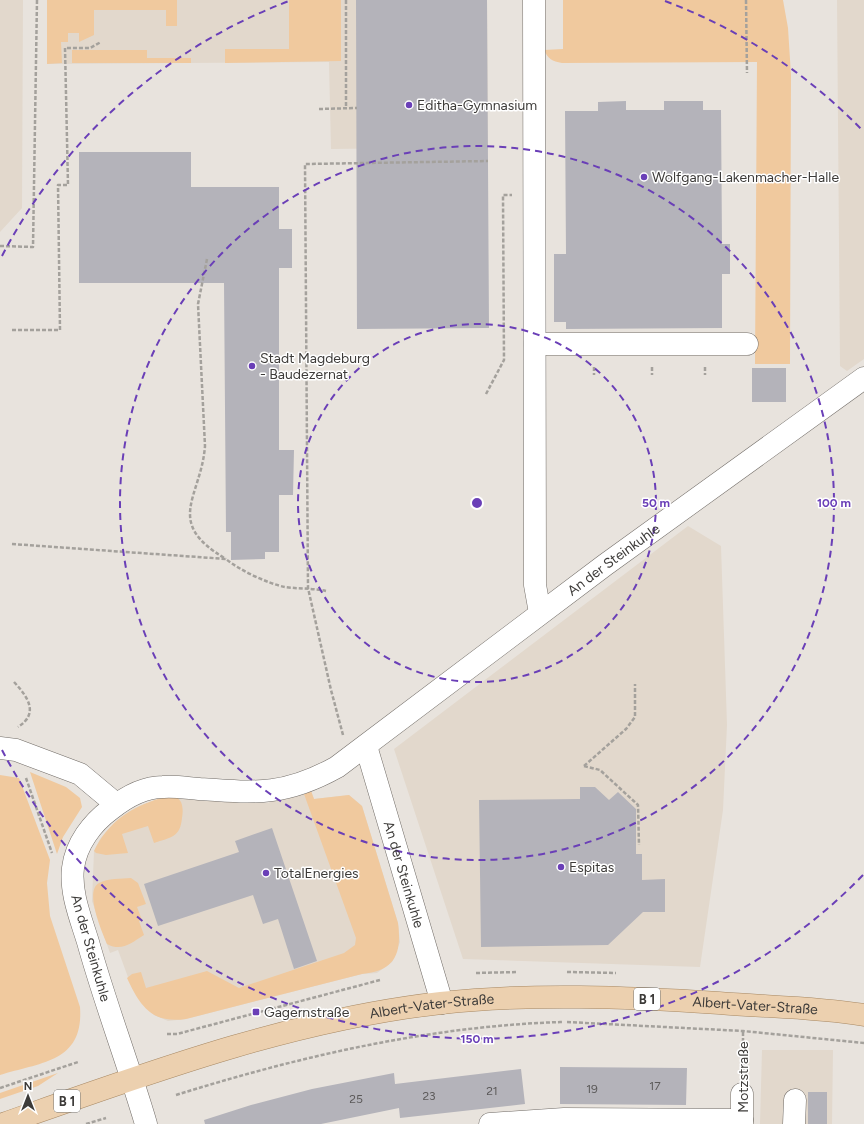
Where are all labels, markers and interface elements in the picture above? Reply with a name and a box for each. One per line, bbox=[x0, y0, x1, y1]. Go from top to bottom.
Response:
place label: Editha-Gymnasium bbox=[417, 97, 537, 114]
marker: Editha-Gymnasium bbox=[404, 100, 414, 110]
place label: Wolfgang-Lakenmacher-Halle bbox=[652, 169, 839, 186]
marker: Wolfgang-Lakenmacher-Halle bbox=[639, 172, 649, 182]
place label: Stadt Magdeburg - Baudezernat bbox=[260, 350, 370, 383]
marker: Stadt Magdeburg - Baudezernat bbox=[247, 361, 257, 371]
centre of rings bbox=[470, 496, 484, 510]
text: 50 m bbox=[642, 496, 670, 510]
text: 100 m bbox=[817, 496, 851, 510]
street label: An der Steinkuhle bbox=[564, 520, 664, 599]
street label: An der Steinkuhle bbox=[380, 819, 427, 930]
place label: Espitas bbox=[569, 859, 614, 876]
marker: Espitas bbox=[556, 862, 566, 872]
place label: TotalEnergies bbox=[274, 865, 359, 882]
marker: TotalEnergies bbox=[261, 868, 271, 878]
street label: An der Steinkuhle bbox=[67, 893, 114, 1004]
road number: B 1 bbox=[634, 988, 660, 1010]
street label: Albert-Vater-Straße bbox=[368, 991, 495, 1023]
street label: Albert-Vater-Straße bbox=[692, 993, 819, 1018]
place label: Gagernstraße bbox=[264, 1004, 350, 1021]
marker: Gagernstraße bbox=[251, 1007, 261, 1017]
text: 150 m bbox=[460, 1032, 494, 1046]
street label: Motzstraße bbox=[735, 1041, 752, 1113]
north arrow bbox=[8, 1076, 48, 1116]
house number: 17 bbox=[649, 1079, 661, 1093]
text: N bbox=[24, 1080, 32, 1093]
house number: 19 bbox=[586, 1082, 598, 1096]
house number: 21 bbox=[486, 1084, 498, 1098]
house number: 23 bbox=[422, 1089, 436, 1103]
road number: B 1 bbox=[54, 1090, 80, 1112]
house number: 25 bbox=[349, 1092, 363, 1106]

